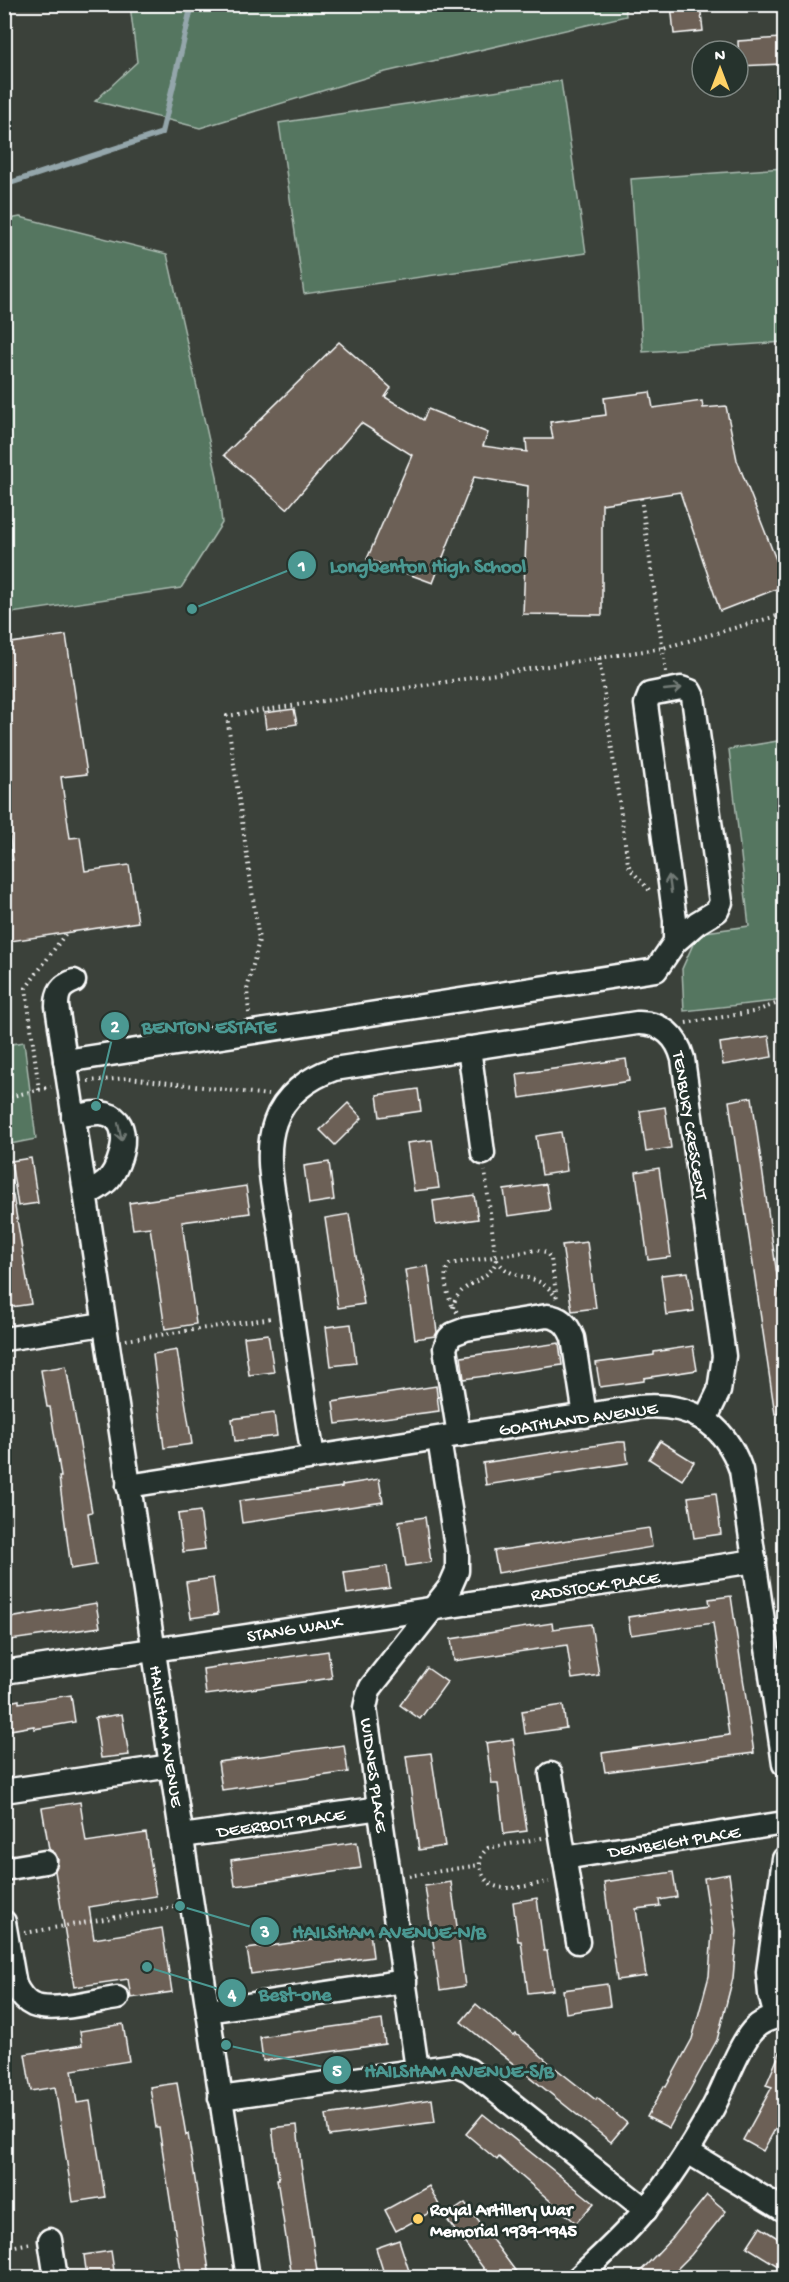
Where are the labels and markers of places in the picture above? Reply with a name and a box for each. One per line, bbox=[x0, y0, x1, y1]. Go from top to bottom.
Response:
callout: Longbenton High School bbox=[287, 546, 538, 584]
callout: BENTON ESTATE bbox=[100, 1007, 289, 1045]
callout: HAILSHAM AVENUE-N/B bbox=[250, 1912, 497, 1950]
callout: Best-one bbox=[217, 1974, 343, 2012]
callout: HAILSHAM AVENUE-S/B bbox=[322, 2051, 566, 2089]
place label: Royal Artillery War Memorial 1939-1945 bbox=[429, 2201, 577, 2243]
marker: Royal Artillery War Memorial 1939-1945 bbox=[411, 2212, 425, 2226]

